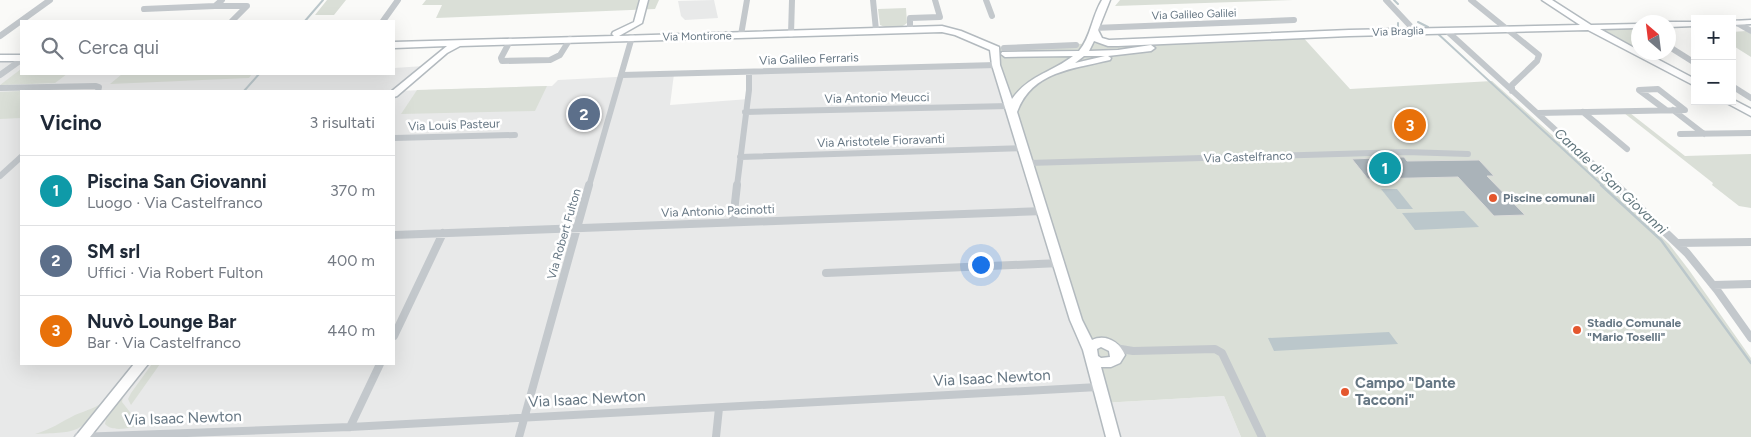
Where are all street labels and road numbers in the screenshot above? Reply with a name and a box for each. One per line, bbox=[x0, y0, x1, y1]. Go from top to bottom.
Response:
street label: Via Galileo Galilei bbox=[1151, 7, 1237, 22]
street label: Via Braglia bbox=[1372, 24, 1424, 39]
street label: Via Montirone bbox=[662, 29, 732, 44]
street label: Via Galileo Ferraris bbox=[759, 50, 859, 68]
street label: Via Antonio Meucci bbox=[824, 90, 930, 106]
street label: Via Louis Pasteur bbox=[408, 116, 500, 134]
street label: Via Aristotele Fioravanti bbox=[817, 132, 945, 150]
street label: Via Castelfranco bbox=[1203, 148, 1293, 166]
street label: Via Robert Fulton bbox=[544, 187, 584, 281]
street label: Via Antonio Pacinotti bbox=[661, 202, 775, 220]
street label: Via Isaac Newton bbox=[933, 366, 1051, 390]
street label: Via Isaac Newton bbox=[528, 387, 646, 411]
street label: Via Isaac Newton bbox=[124, 407, 242, 429]

